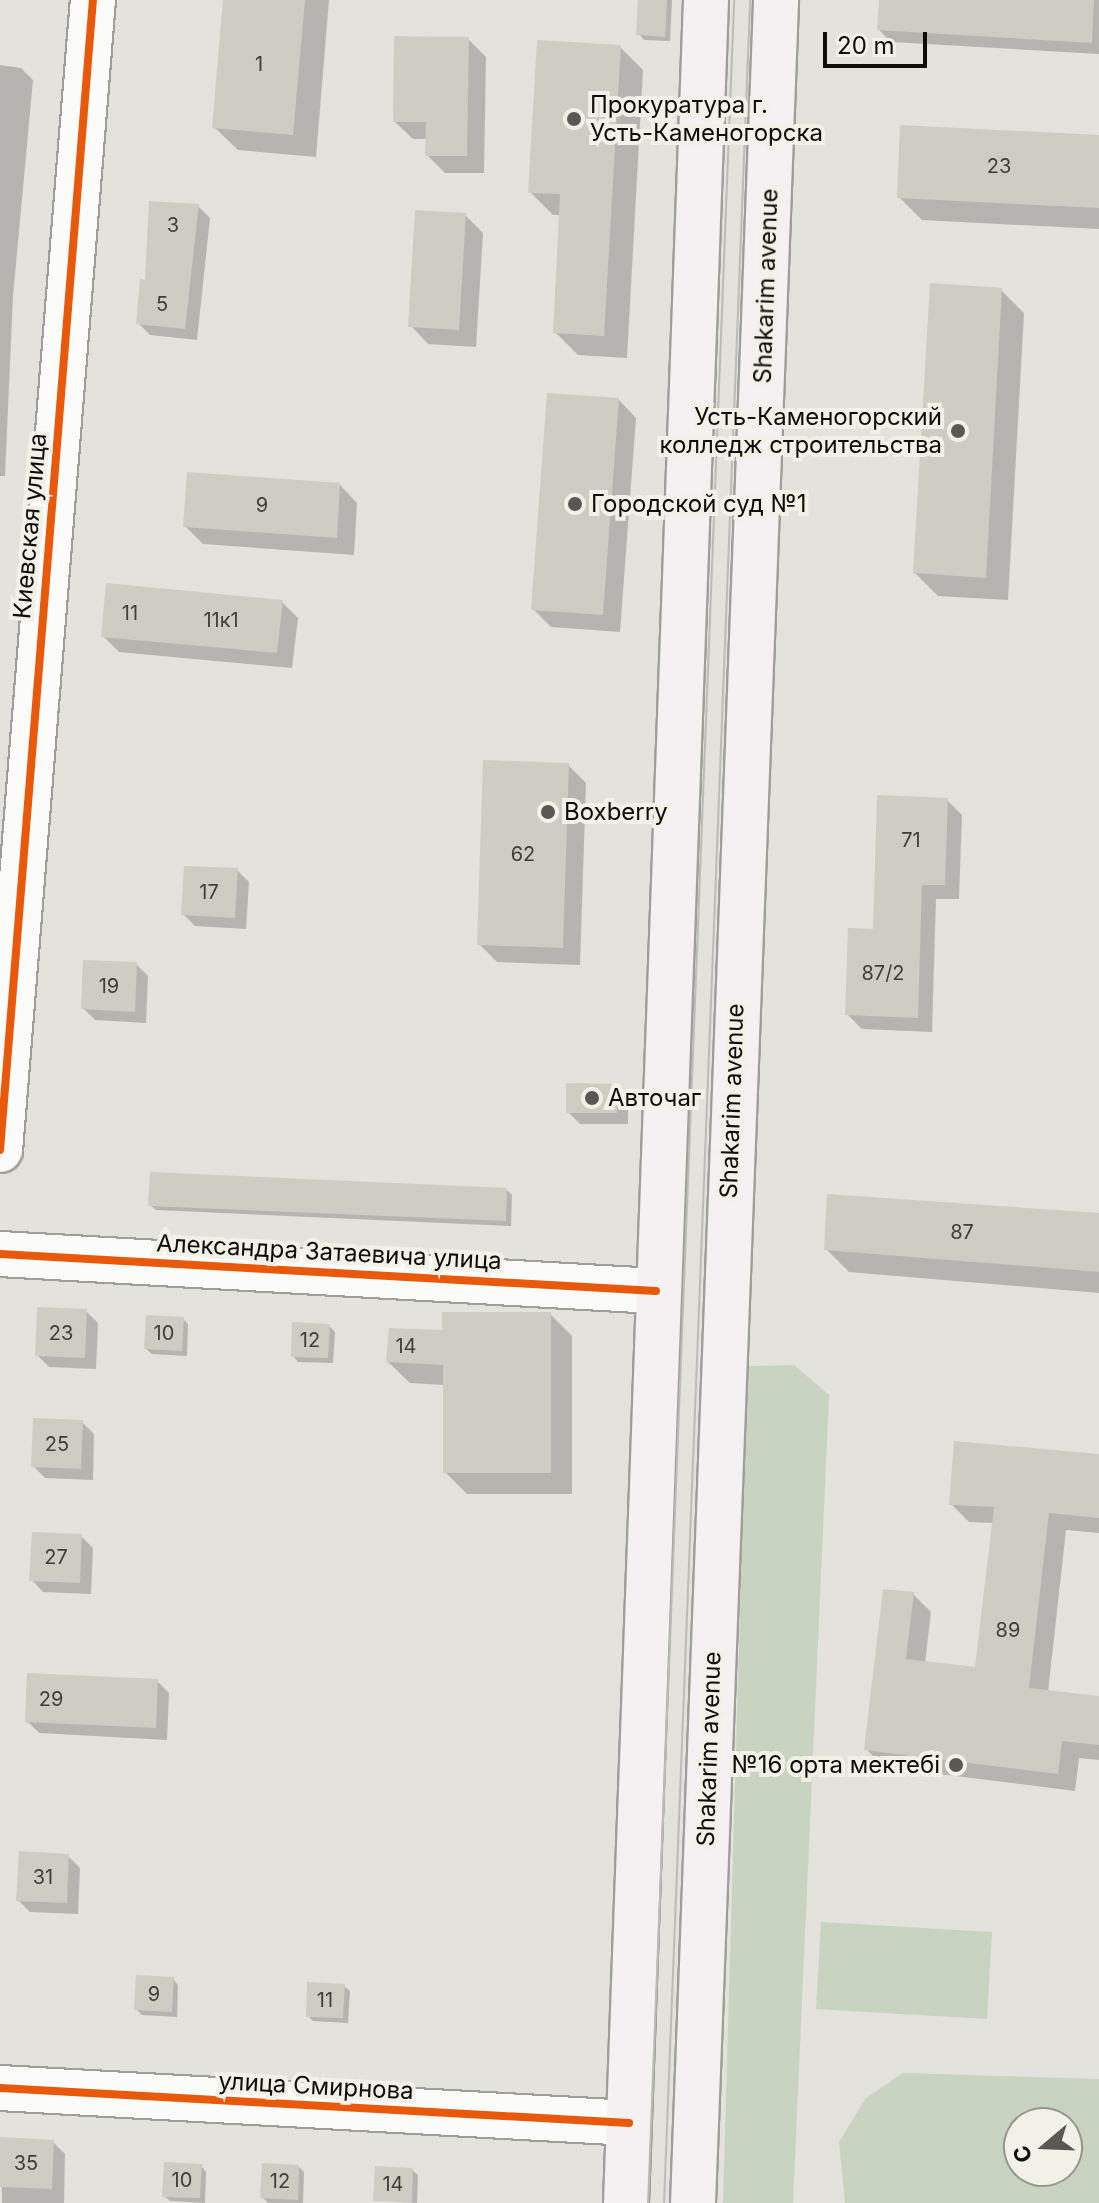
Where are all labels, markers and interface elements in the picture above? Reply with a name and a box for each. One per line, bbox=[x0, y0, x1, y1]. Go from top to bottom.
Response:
scale bar bbox=[827, 16, 931, 66]
text: 20 m bbox=[837, 31, 895, 60]
house number: 1 bbox=[255, 52, 263, 76]
place label: Прокуратура г. Усть-Каменогорска bbox=[590, 91, 823, 147]
marker: Прокуратура г. Усть-Каменогорска bbox=[565, 110, 583, 128]
house number: 23 bbox=[987, 154, 1011, 178]
street label: Shakarim avenue bbox=[748, 188, 784, 384]
house number: 3 bbox=[167, 213, 179, 237]
house number: 5 bbox=[156, 292, 168, 316]
place label: Усть-Каменогорский колледж строительства bbox=[659, 403, 942, 459]
marker: Усть-Каменогорский колледж строительства bbox=[949, 422, 967, 440]
street label: Киевская улица bbox=[8, 432, 52, 620]
place label: Городской суд №1 bbox=[591, 490, 807, 518]
house number: 9 bbox=[256, 493, 268, 517]
marker: Городской суд №1 bbox=[566, 495, 584, 513]
house number: 11 bbox=[122, 601, 138, 625]
house number: 11к1 bbox=[203, 608, 239, 632]
place label: Boxberry bbox=[564, 798, 668, 826]
marker: Boxberry bbox=[539, 803, 557, 821]
house number: 71 bbox=[901, 828, 921, 852]
house number: 62 bbox=[511, 842, 535, 866]
house number: 17 bbox=[199, 880, 219, 904]
house number: 87/2 bbox=[861, 961, 905, 985]
house number: 19 bbox=[99, 974, 119, 998]
street label: Shakarim avenue bbox=[714, 1003, 750, 1199]
place label: Авточаг bbox=[608, 1084, 701, 1112]
marker: Авточаг bbox=[583, 1089, 601, 1107]
house number: 87 bbox=[950, 1220, 974, 1244]
street label: Александра Затаевича улица bbox=[156, 1229, 502, 1275]
house number: 23 bbox=[49, 1321, 73, 1345]
house number: 10 bbox=[154, 1321, 174, 1345]
house number: 12 bbox=[300, 1328, 320, 1352]
house number: 14 bbox=[395, 1334, 417, 1358]
house number: 25 bbox=[45, 1432, 69, 1456]
house number: 27 bbox=[44, 1545, 68, 1569]
house number: 89 bbox=[996, 1618, 1020, 1642]
street label: Shakarim avenue bbox=[691, 1651, 727, 1847]
house number: 29 bbox=[39, 1687, 63, 1711]
place label: №16 орта мектебі bbox=[732, 1751, 940, 1779]
marker: №16 орта мектебі bbox=[947, 1756, 965, 1774]
house number: 31 bbox=[33, 1865, 53, 1889]
house number: 9 bbox=[148, 1982, 160, 2006]
house number: 11 bbox=[317, 1988, 333, 2012]
street label: улица Смирнова bbox=[218, 2067, 414, 2105]
north arrow bbox=[1003, 2107, 1083, 2187]
text: С bbox=[1007, 2142, 1037, 2166]
house number: 35 bbox=[14, 2151, 38, 2175]
house number: 10 bbox=[172, 2168, 192, 2192]
house number: 12 bbox=[270, 2169, 290, 2193]
house number: 14 bbox=[382, 2172, 404, 2196]

